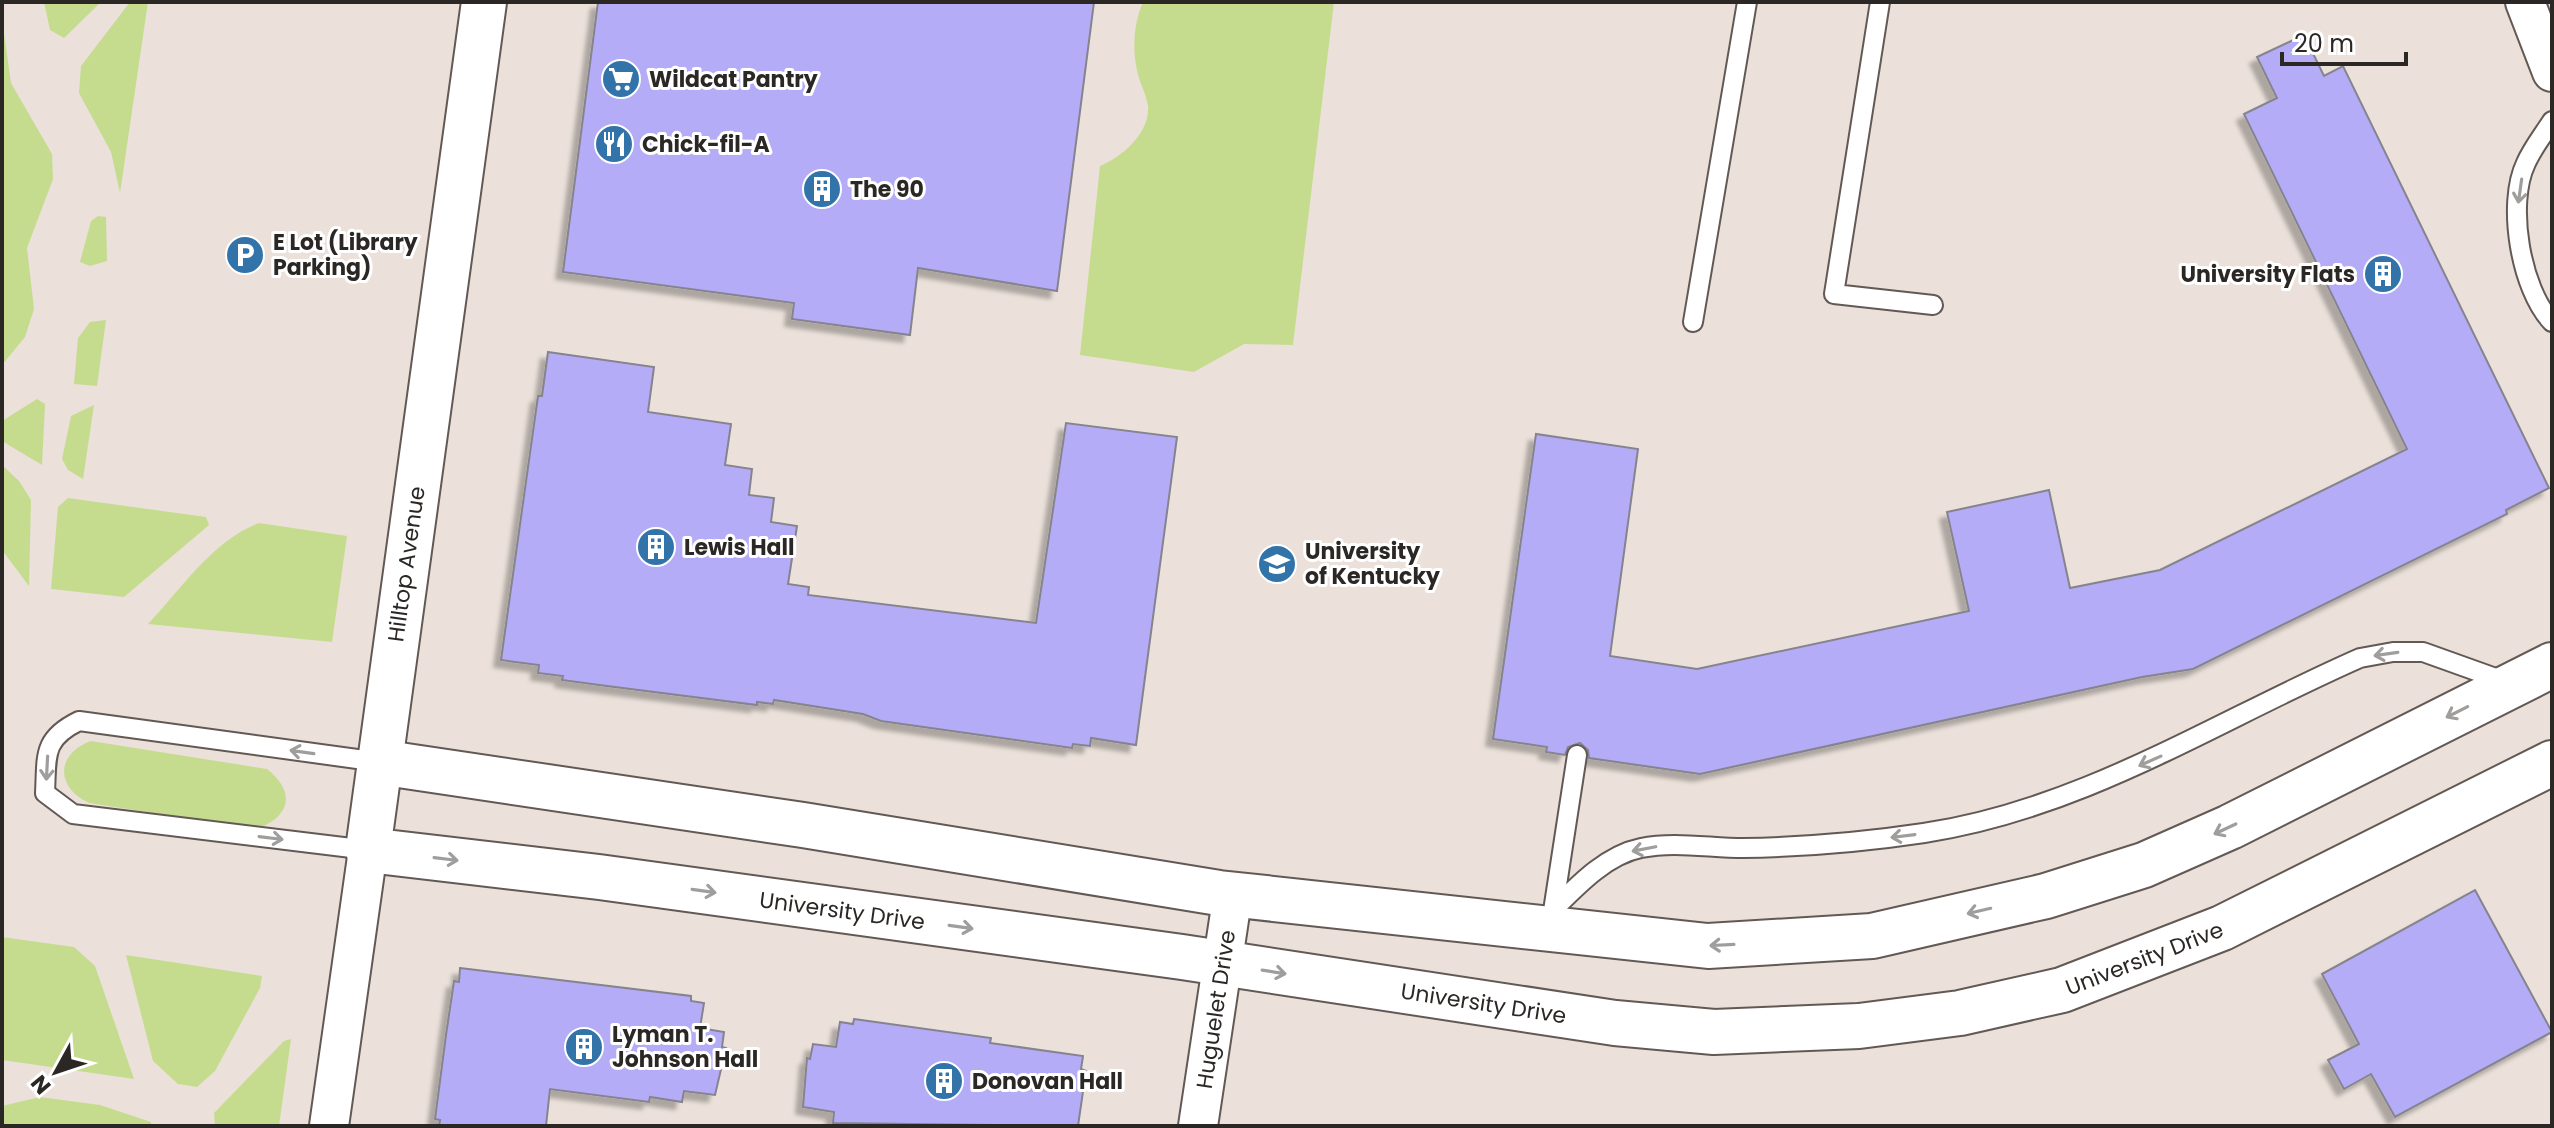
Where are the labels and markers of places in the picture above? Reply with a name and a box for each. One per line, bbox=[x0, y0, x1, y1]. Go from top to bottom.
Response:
supermarket icon: Wildcat Pantry bbox=[600, 58, 642, 100]
place label: Wildcat Pantry bbox=[649, 64, 818, 95]
restaurant icon: Chick-fil-A bbox=[593, 123, 635, 165]
place label: Chick-fil-A bbox=[642, 129, 770, 160]
building icon: The 90 bbox=[801, 168, 843, 210]
place label: The 90 bbox=[850, 174, 924, 205]
place label: E Lot (Library Parking) bbox=[273, 227, 418, 283]
parking icon: E Lot (Library Parking) bbox=[224, 234, 266, 276]
building icon: University Flats bbox=[2362, 253, 2404, 295]
place label: University Flats bbox=[2180, 259, 2355, 290]
building icon: Lewis Hall bbox=[635, 526, 677, 568]
place label: Lewis Hall bbox=[684, 532, 795, 563]
place label: University of Kentucky bbox=[1305, 536, 1440, 592]
school or university icon: University of Kentucky bbox=[1256, 543, 1298, 585]
place label: Lyman T. Johnson Hall bbox=[612, 1019, 758, 1075]
building icon: Lyman T. Johnson Hall bbox=[563, 1026, 605, 1068]
building icon: Donovan Hall bbox=[923, 1060, 965, 1102]
place label: Donovan Hall bbox=[972, 1066, 1123, 1097]

